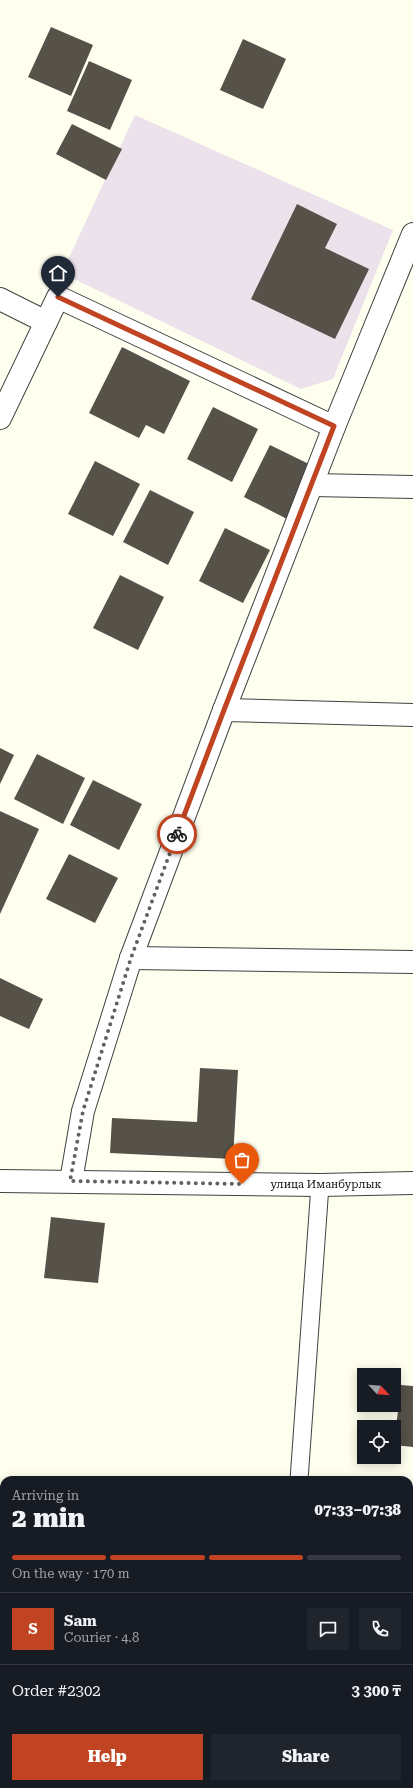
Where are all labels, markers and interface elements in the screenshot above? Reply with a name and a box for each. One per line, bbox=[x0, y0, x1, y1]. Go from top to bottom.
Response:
pin bbox=[41, 256, 75, 297]
icon: home bbox=[47, 262, 69, 284]
courier bbox=[157, 814, 197, 854]
icon: bike bbox=[166, 823, 188, 845]
pin bbox=[225, 1143, 259, 1184]
icon: bag bbox=[231, 1149, 253, 1171]
street label: улица Иманбурлык bbox=[271, 1178, 382, 1191]
north arrow bbox=[357, 1368, 401, 1412]
map controls bbox=[357, 1368, 401, 1464]
button: locate bbox=[357, 1420, 401, 1464]
text: Arriving in bbox=[12, 1488, 79, 1503]
text: 07:33–07:38 bbox=[315, 1501, 401, 1519]
text: 2 min bbox=[12, 1503, 85, 1533]
text: On the way · 170 m bbox=[12, 1566, 129, 1581]
button: chat bbox=[307, 1608, 349, 1650]
button: phone bbox=[359, 1608, 401, 1650]
text: Sam bbox=[64, 1612, 97, 1630]
text: S bbox=[28, 1620, 38, 1638]
text: Courier · 4.8 bbox=[64, 1630, 139, 1645]
text: Order #2302 bbox=[12, 1682, 101, 1700]
text: 3 300 ₸ bbox=[351, 1682, 401, 1700]
button: Help bbox=[12, 1734, 203, 1780]
button: Share bbox=[211, 1734, 401, 1780]

